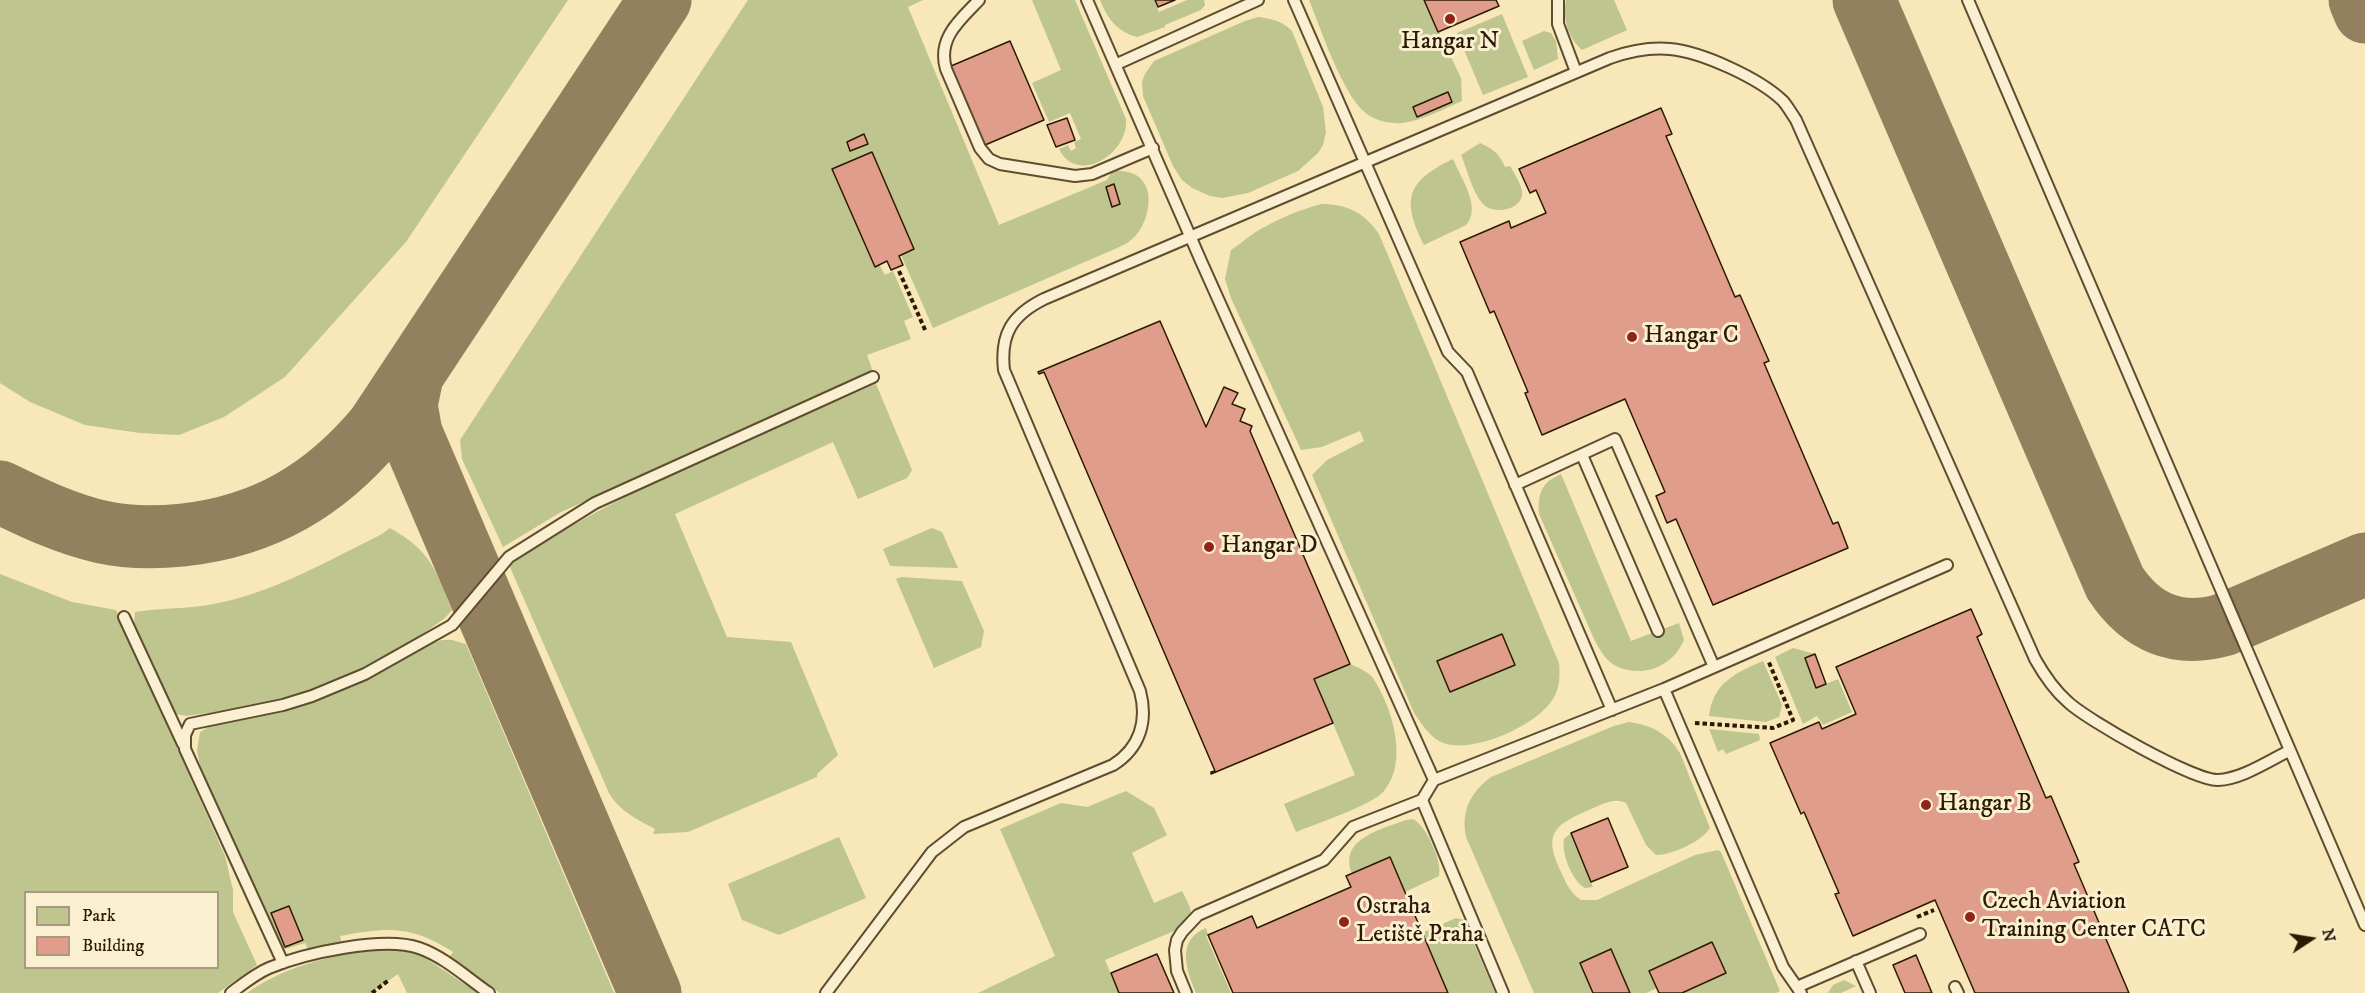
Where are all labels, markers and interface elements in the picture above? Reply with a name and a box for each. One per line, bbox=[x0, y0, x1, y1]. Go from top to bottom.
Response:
marker: Hangar N bbox=[1443, 12, 1457, 26]
place label: Hangar N bbox=[1401, 29, 1499, 57]
place label: Hangar C bbox=[1644, 323, 1739, 351]
marker: Hangar C bbox=[1625, 330, 1639, 344]
place label: Hangar D bbox=[1221, 533, 1318, 561]
marker: Hangar D bbox=[1202, 540, 1216, 554]
place label: Hangar B bbox=[1938, 791, 2032, 819]
marker: Hangar B bbox=[1919, 798, 1933, 812]
place label: Czech Aviation Training Center CATC bbox=[1982, 889, 2206, 945]
legend bbox=[24, 891, 219, 969]
place label: Ostraha Letiště Praha bbox=[1356, 894, 1484, 950]
text: Park bbox=[82, 905, 116, 927]
north arrow bbox=[2281, 909, 2341, 969]
marker: Czech Aviation Training Center CATC bbox=[1963, 910, 1977, 924]
marker: Ostraha Letiště Praha bbox=[1337, 915, 1351, 929]
text: N bbox=[2317, 927, 2340, 944]
text: Building bbox=[82, 935, 144, 957]

